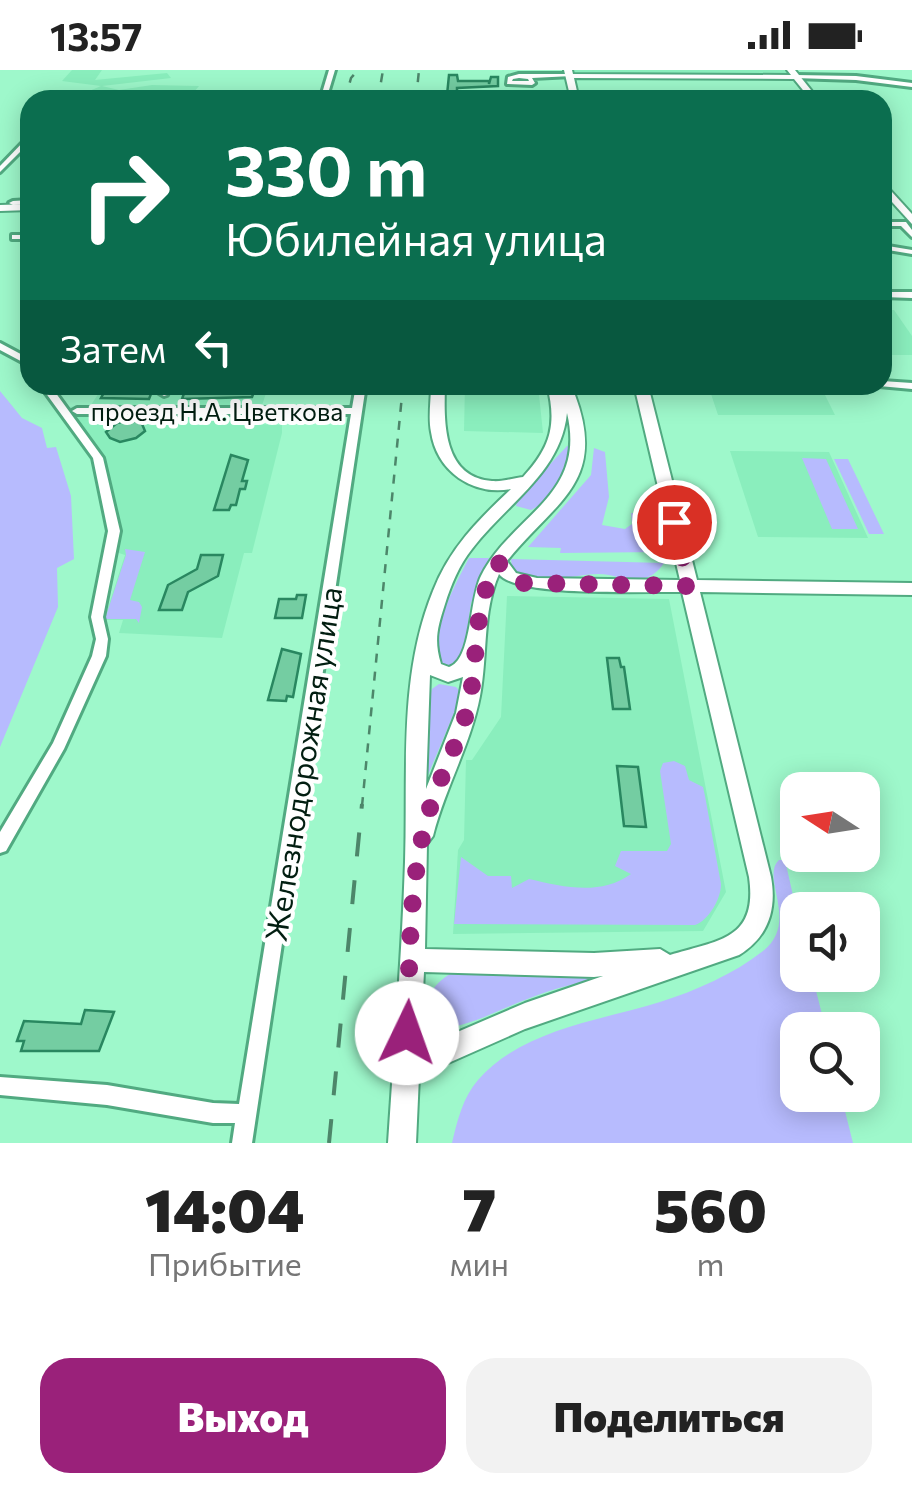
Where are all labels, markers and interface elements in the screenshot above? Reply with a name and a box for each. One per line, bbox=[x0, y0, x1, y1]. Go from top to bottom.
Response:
text: 13:57 bbox=[50, 12, 142, 59]
text: 330 m bbox=[225, 125, 427, 210]
icon: right bbox=[60, 130, 190, 260]
text: Юбилейная улица bbox=[225, 210, 607, 265]
icon: left bbox=[186, 320, 241, 375]
text: Затем bbox=[60, 324, 166, 371]
street label: проезд Н.А. Цветкова bbox=[91, 396, 343, 426]
pin bbox=[632, 480, 717, 565]
icon: arrive bbox=[647, 495, 702, 550]
street label: Железнодорожная улица bbox=[256, 584, 348, 944]
north arrow bbox=[780, 772, 880, 872]
map controls bbox=[780, 772, 880, 1112]
button: sound bbox=[780, 892, 880, 992]
position arrow bbox=[355, 981, 459, 1085]
button: search bbox=[780, 1012, 880, 1112]
text: 14:04 bbox=[145, 1171, 305, 1244]
text: 7 bbox=[463, 1171, 496, 1244]
text: 560 bbox=[654, 1171, 767, 1244]
text: Прибытие bbox=[148, 1243, 302, 1283]
text: мин bbox=[450, 1243, 509, 1283]
text: m bbox=[697, 1243, 724, 1283]
button: Выход bbox=[40, 1358, 446, 1473]
button: Поделиться bbox=[466, 1358, 872, 1473]

